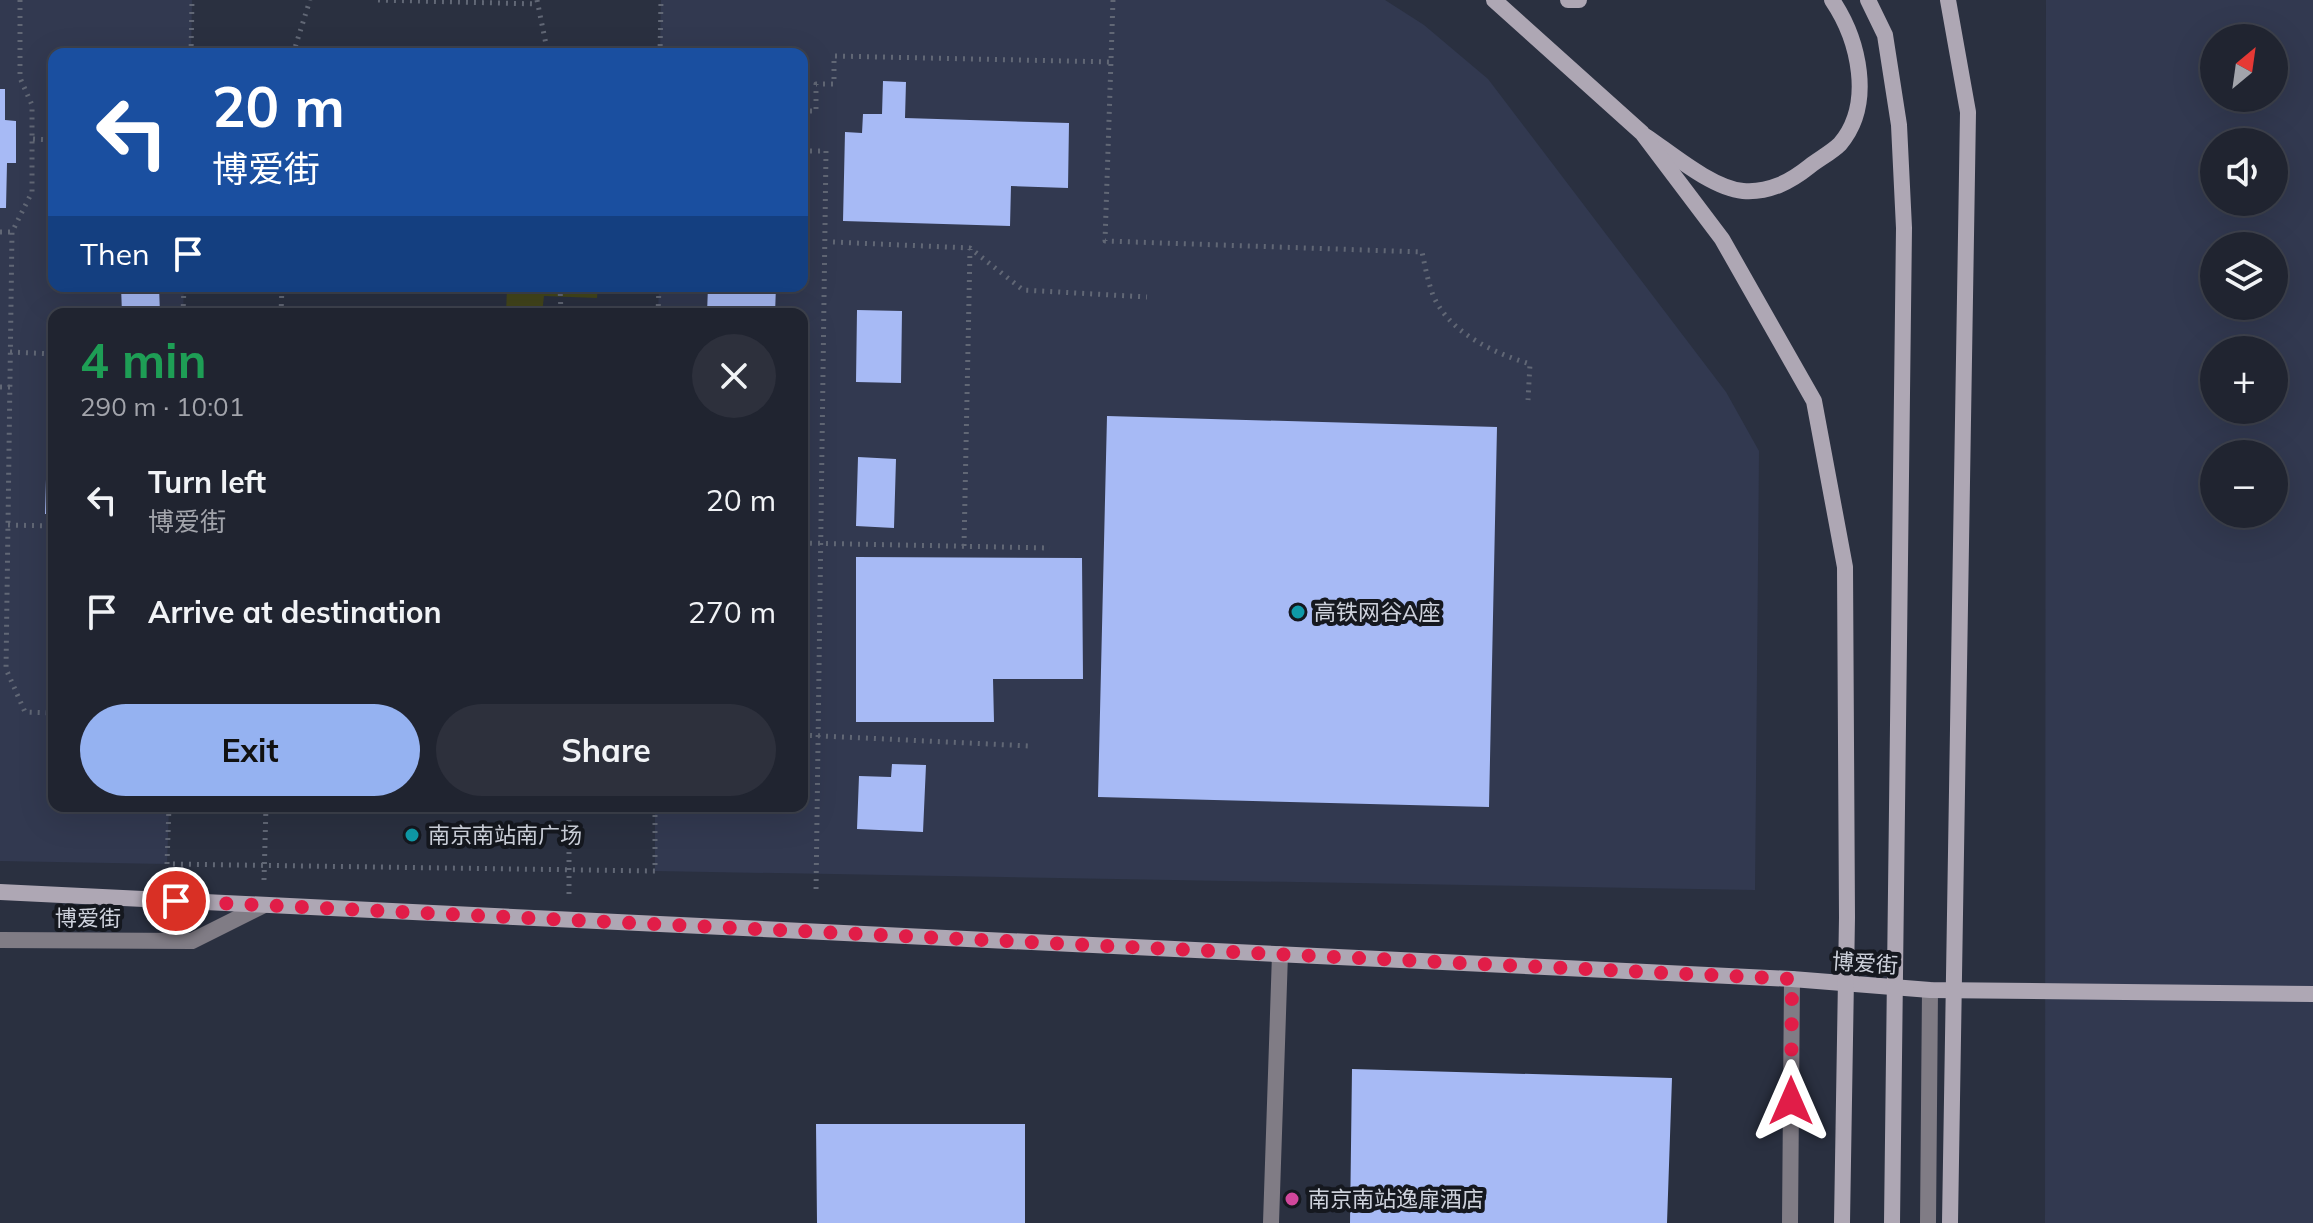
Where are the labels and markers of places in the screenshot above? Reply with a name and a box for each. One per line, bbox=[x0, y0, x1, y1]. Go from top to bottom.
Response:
place label: 高铁网谷A座 bbox=[1314, 598, 1440, 626]
marker: 高铁网谷A座 bbox=[1289, 603, 1307, 621]
place label: 南京南站南广场 bbox=[428, 821, 582, 849]
marker: 南京南站南广场 bbox=[403, 826, 421, 844]
pin bbox=[142, 867, 210, 935]
place label: 南京南站逸扉酒店 bbox=[1308, 1185, 1484, 1213]
marker: 南京南站逸扉酒店 bbox=[1283, 1190, 1301, 1208]

